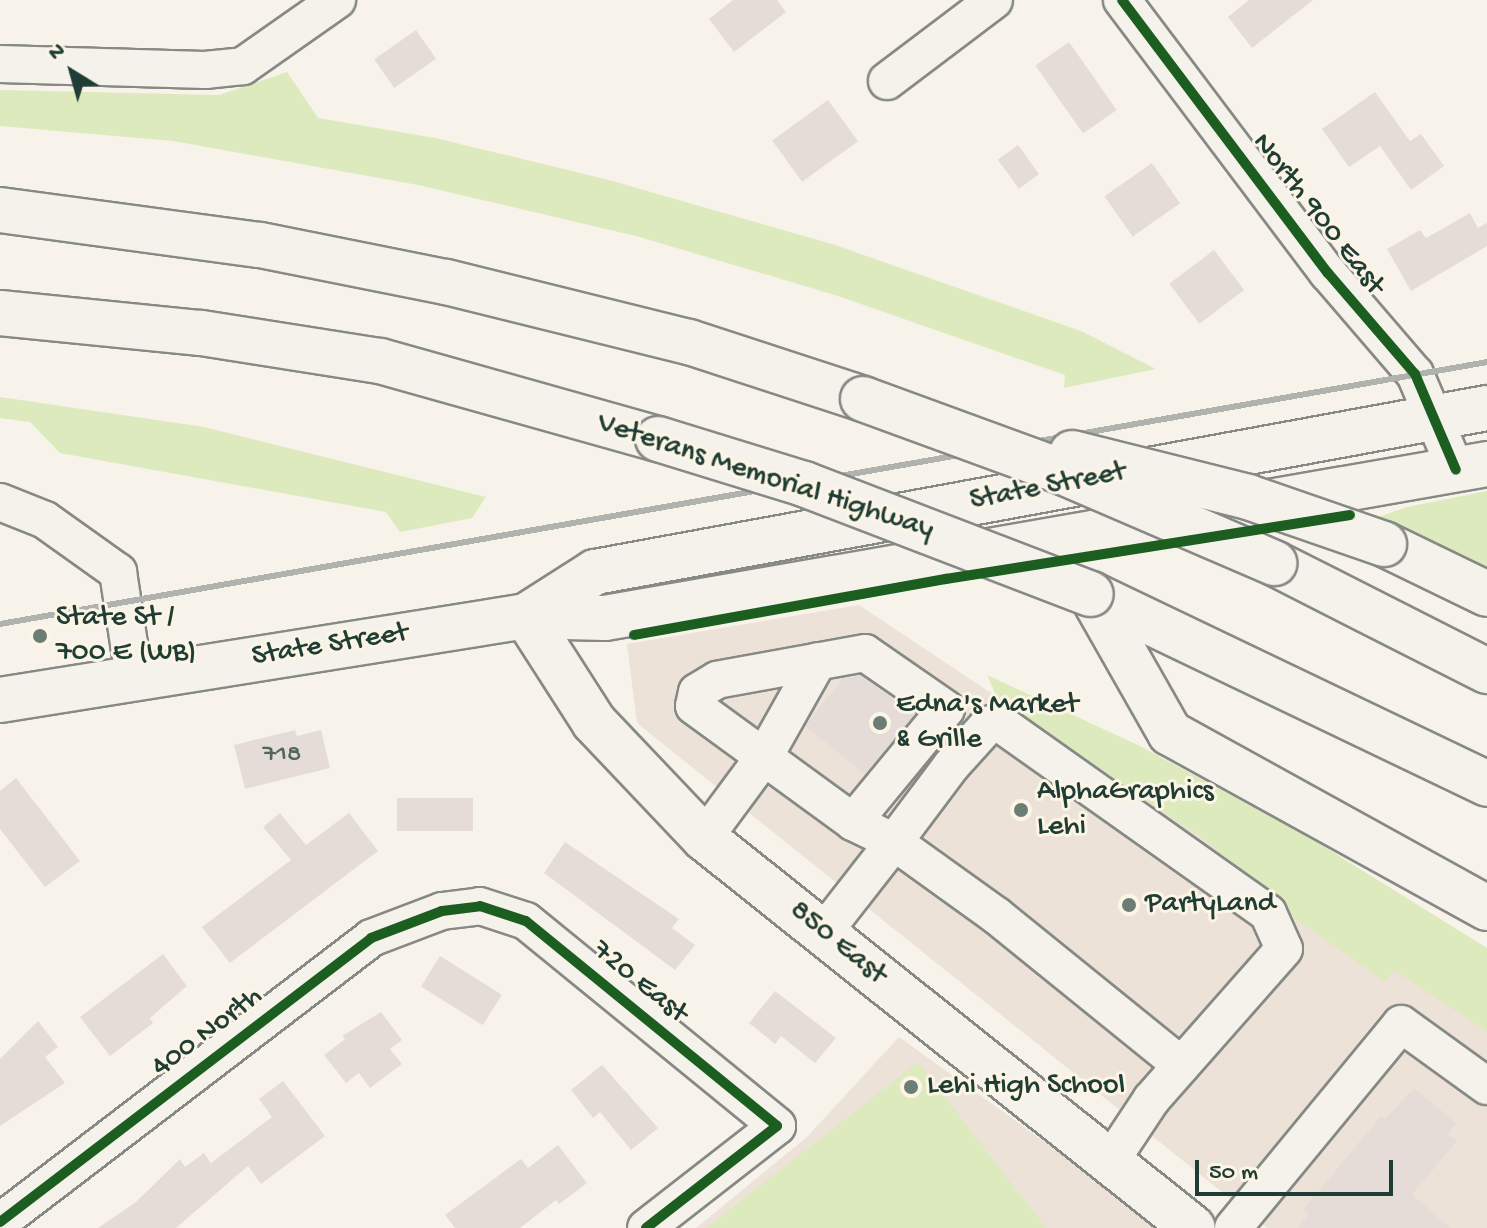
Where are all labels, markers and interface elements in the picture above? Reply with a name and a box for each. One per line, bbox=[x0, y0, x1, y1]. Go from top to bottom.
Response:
north arrow bbox=[32, 32, 112, 112]
text: N bbox=[44, 38, 71, 68]
street label: North 900 East bbox=[1242, 127, 1392, 303]
street label: Veterans Memorial Highway bbox=[592, 407, 938, 549]
street label: State Street bbox=[967, 455, 1129, 521]
place label: State St / 700 E (WB) bbox=[56, 601, 196, 672]
street label: State Street bbox=[249, 616, 411, 676]
marker: State St / 700 E (WB) bbox=[31, 627, 49, 645]
place label: Edna's Market & Grille bbox=[896, 688, 1078, 758]
marker: Edna's Market & Grille bbox=[871, 714, 889, 732]
house number: 718 bbox=[263, 740, 301, 772]
place label: AlphaGraphics Lehi bbox=[1037, 775, 1214, 846]
marker: AlphaGraphics Lehi bbox=[1012, 801, 1030, 819]
place label: PartyLand bbox=[1145, 887, 1275, 923]
street label: 850 East bbox=[781, 894, 893, 994]
marker: PartyLand bbox=[1120, 896, 1138, 914]
street label: 720 East bbox=[584, 933, 694, 1033]
street label: 400 North bbox=[145, 980, 271, 1086]
place label: Lehi High School bbox=[927, 1069, 1125, 1105]
marker: Lehi High School bbox=[902, 1078, 920, 1096]
scale bar bbox=[1199, 1144, 1397, 1194]
text: 50 m bbox=[1209, 1159, 1258, 1188]

